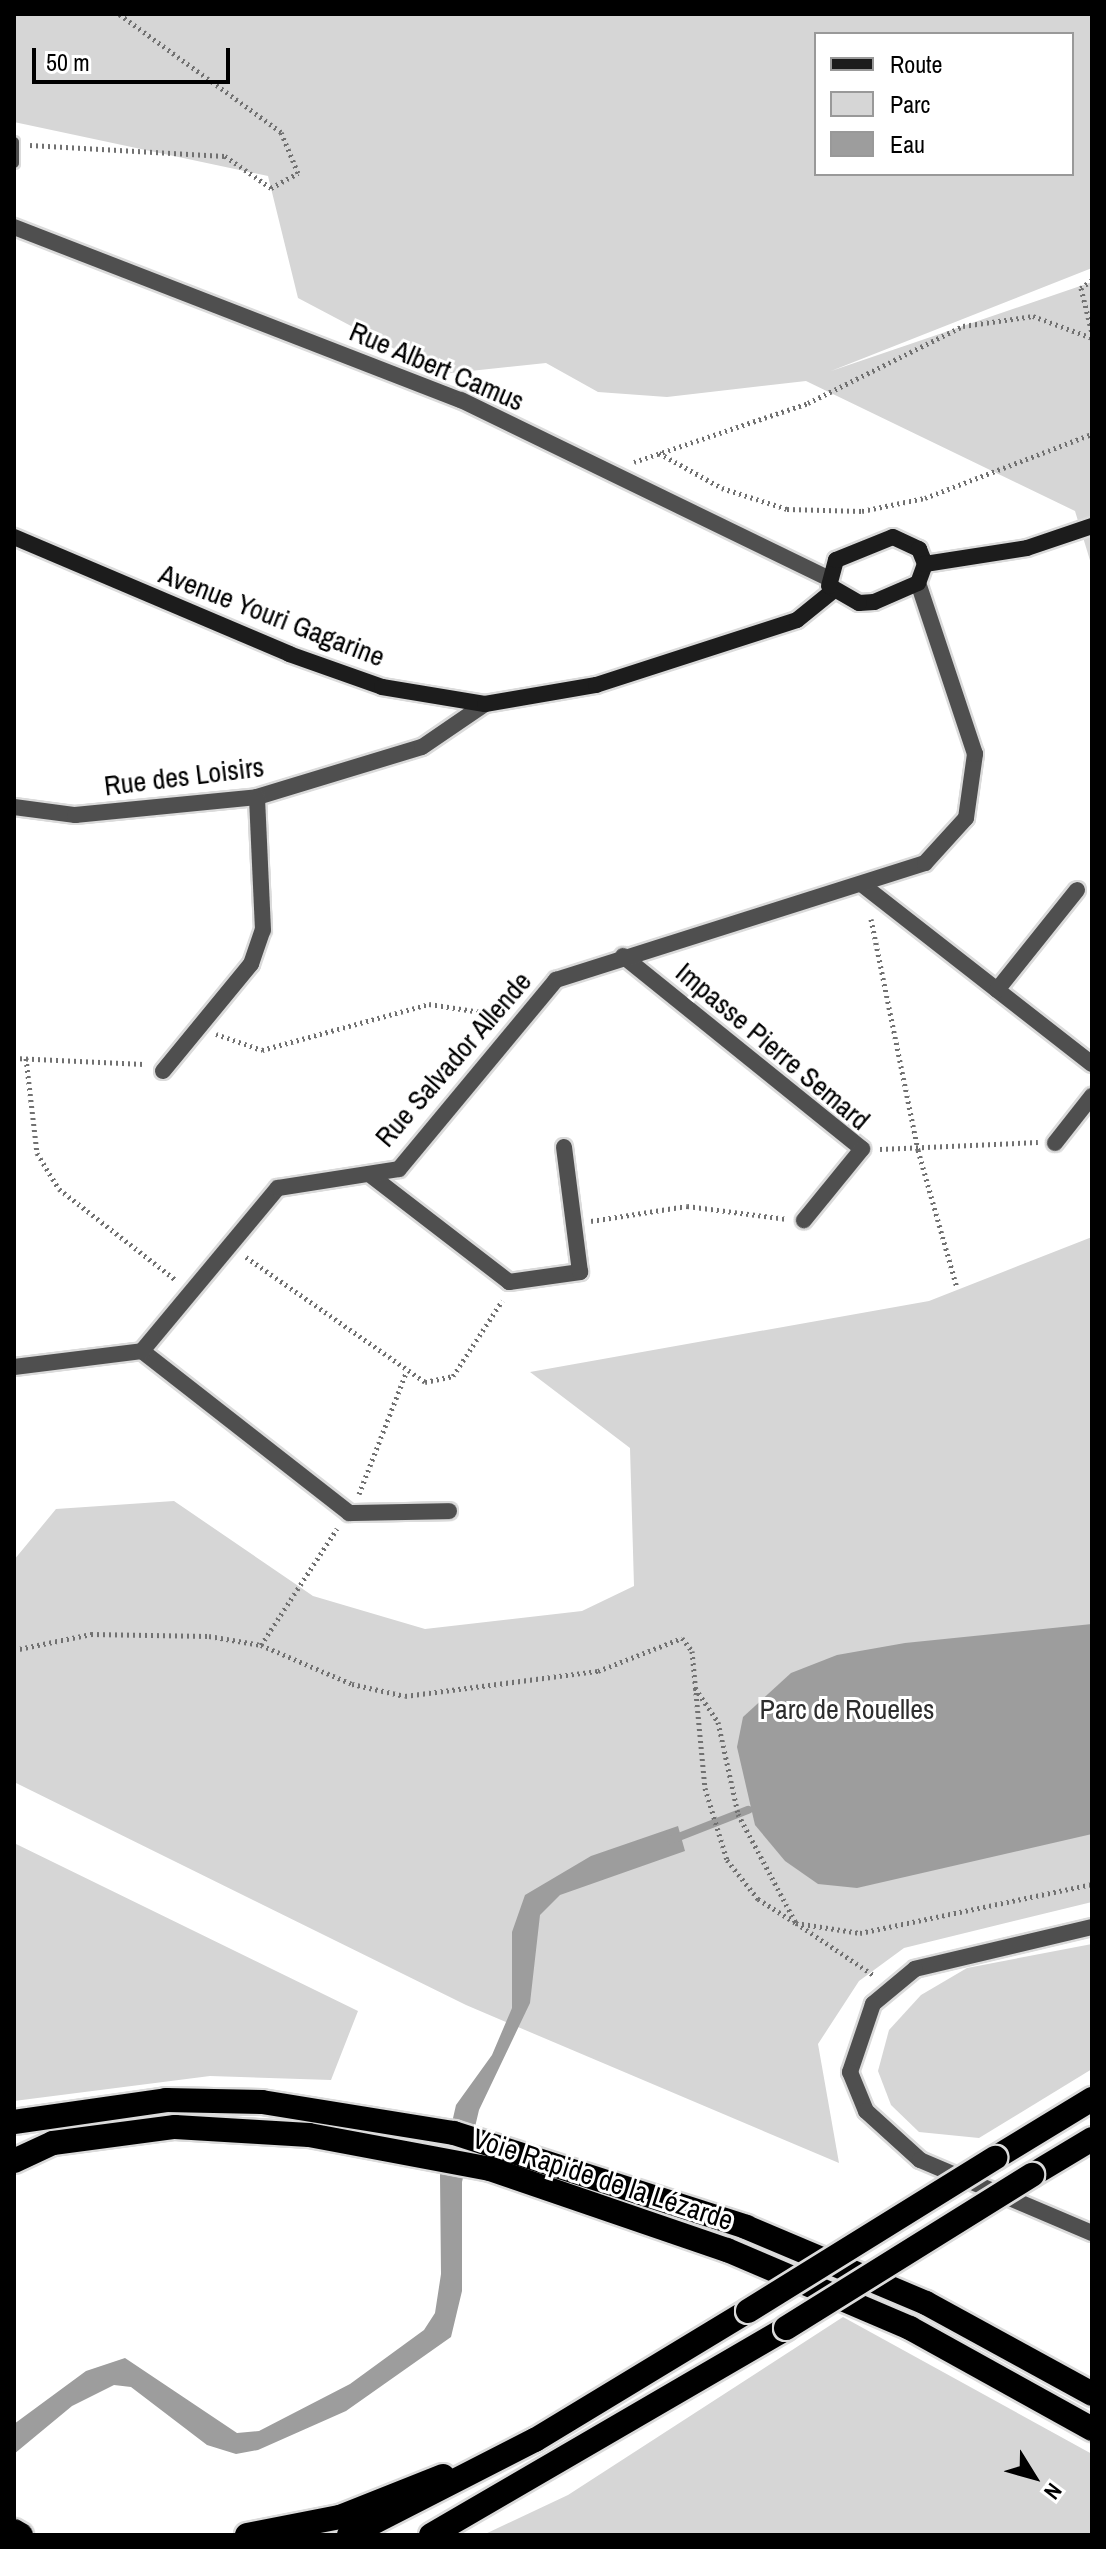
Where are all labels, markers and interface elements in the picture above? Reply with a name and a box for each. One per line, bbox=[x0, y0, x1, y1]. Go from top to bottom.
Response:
scale bar bbox=[36, 32, 234, 82]
legend bbox=[814, 32, 1074, 176]
text: 50 m bbox=[46, 46, 90, 78]
text: Route bbox=[890, 48, 943, 80]
text: Parc bbox=[890, 88, 930, 120]
text: Eau bbox=[890, 128, 925, 160]
street label: Rue Albert Camus bbox=[344, 314, 530, 418]
street label: Avenue Youri Gagarine bbox=[154, 556, 390, 674]
street label: Rue des Loisirs bbox=[102, 750, 266, 802]
street label: Impasse Pierre Semard bbox=[669, 955, 877, 1137]
street label: Rue Salvador Allende bbox=[367, 964, 539, 1154]
park label: Parc de Rouelles bbox=[760, 1692, 934, 1726]
street label: Voie Rapide de la Lézarde bbox=[469, 2121, 737, 2237]
north arrow bbox=[994, 2437, 1074, 2517]
text: N bbox=[1037, 2477, 1069, 2506]

